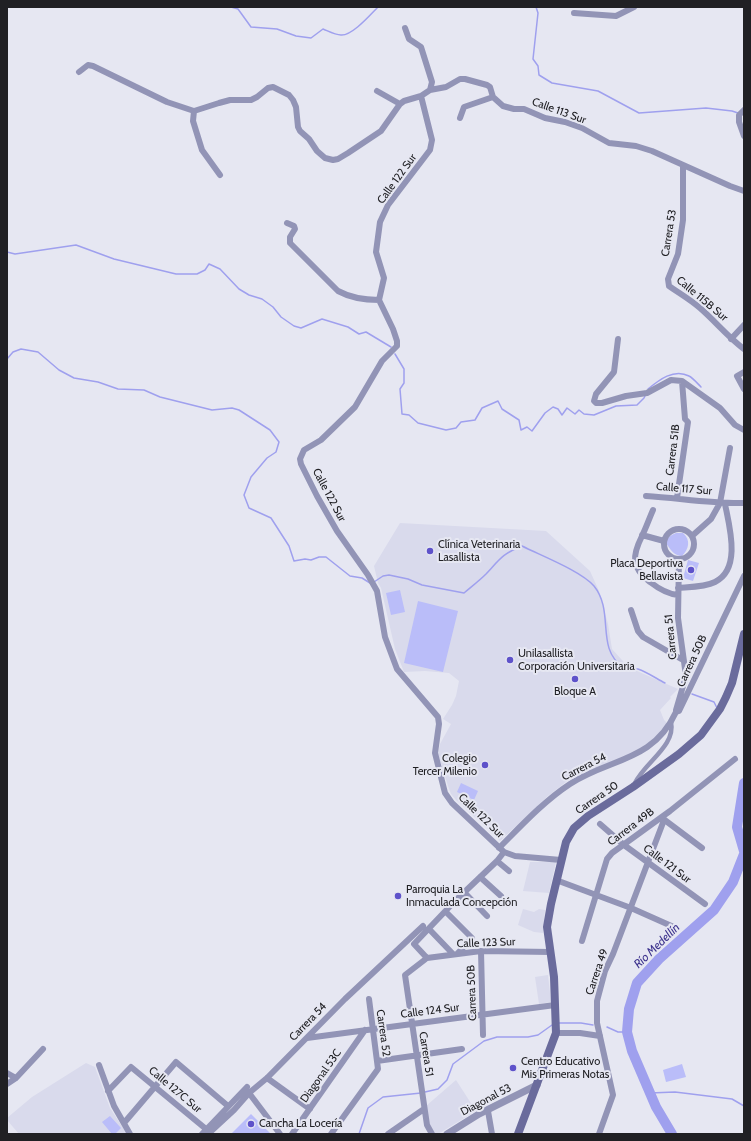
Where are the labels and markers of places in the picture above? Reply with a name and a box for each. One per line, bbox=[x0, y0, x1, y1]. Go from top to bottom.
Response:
place label: Clínica Veterinaria Lasallista bbox=[438, 538, 520, 564]
marker: Clínica Veterinaria Lasallista bbox=[425, 546, 435, 556]
place label: Placa Deportiva Bellavista bbox=[610, 557, 683, 583]
marker: Placa Deportiva Bellavista bbox=[686, 565, 696, 575]
place label: Unilasallista Corporación Universitaria bbox=[518, 647, 635, 673]
marker: Unilasallista Corporación Universitaria bbox=[505, 655, 515, 665]
marker: Bloque A bbox=[570, 674, 580, 684]
place label: Bloque A bbox=[554, 685, 596, 699]
place label: Colegio Tercer Milenio bbox=[413, 752, 477, 778]
marker: Colegio Tercer Milenio bbox=[480, 760, 490, 770]
place label: Parroquia La Inmaculada Concepción bbox=[406, 883, 517, 909]
marker: Parroquia La Inmaculada Concepción bbox=[393, 891, 403, 901]
place label: Centro Educativo Mis Primeras Notas bbox=[521, 1055, 609, 1081]
marker: Centro Educativo Mis Primeras Notas bbox=[508, 1063, 518, 1073]
place label: Cancha La Locería bbox=[259, 1117, 342, 1131]
marker: Cancha La Locería bbox=[246, 1119, 256, 1129]

